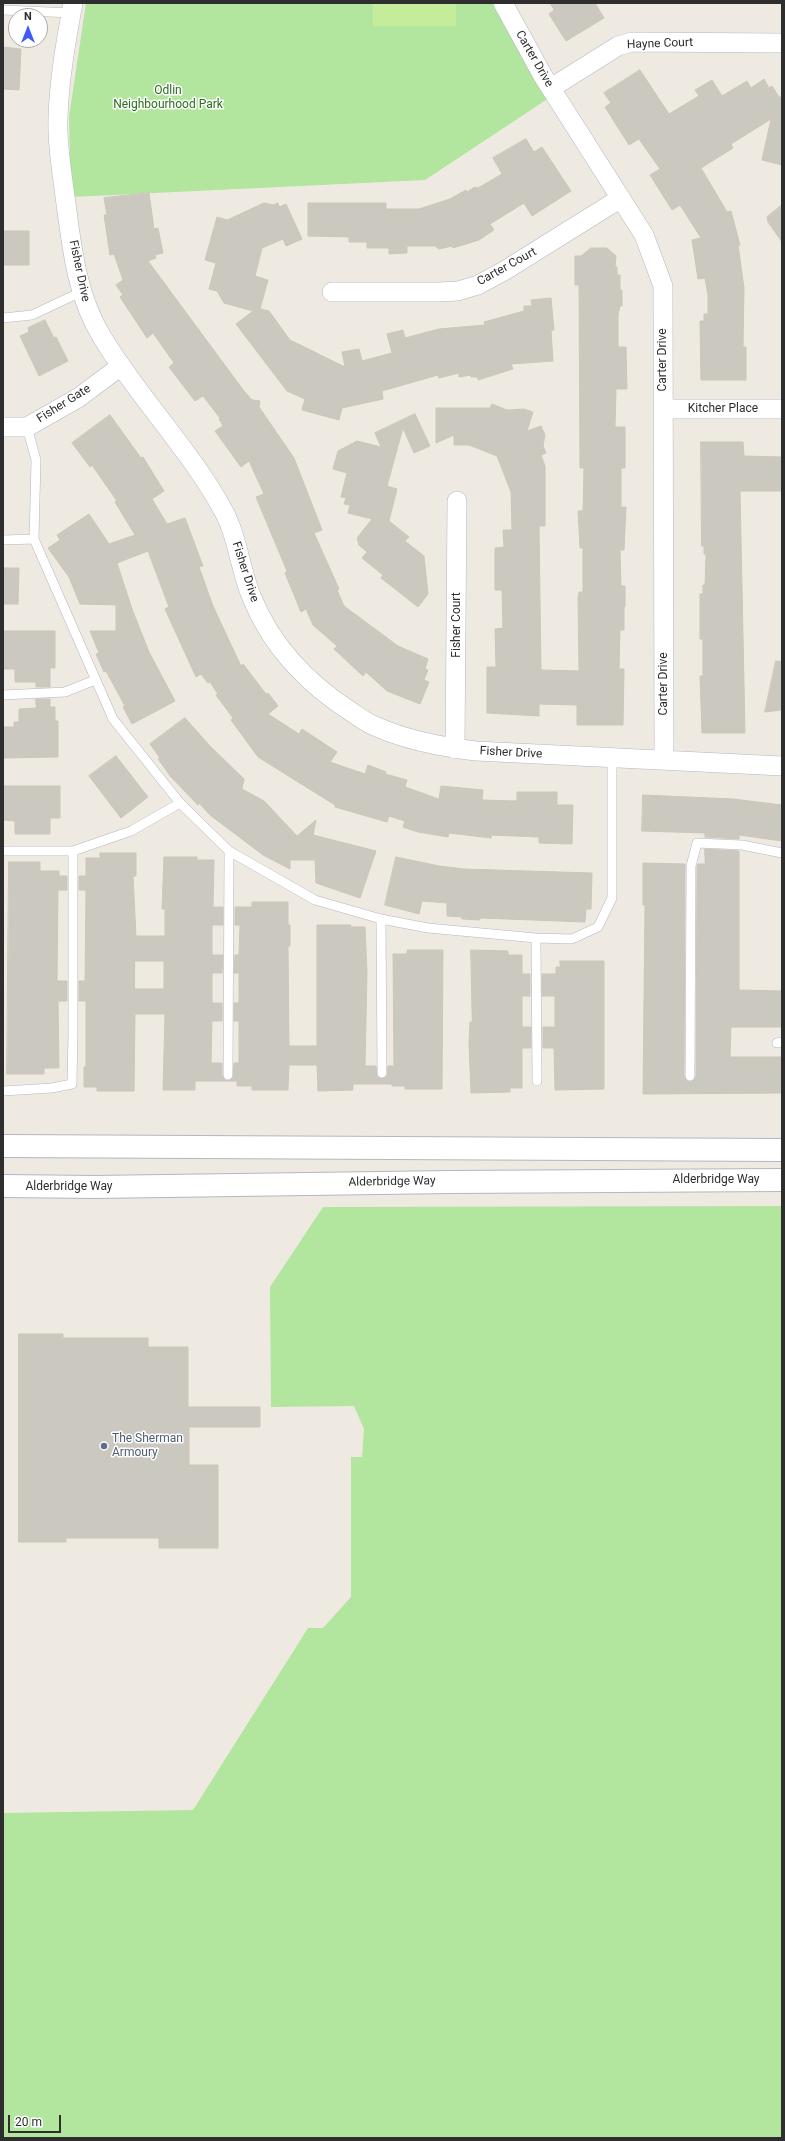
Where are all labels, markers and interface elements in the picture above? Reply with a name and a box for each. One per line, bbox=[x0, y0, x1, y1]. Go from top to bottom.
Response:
north arrow bbox=[8, 8, 48, 48]
text: N bbox=[24, 10, 32, 23]
street label: Carter Drive bbox=[512, 28, 556, 90]
street label: Hayne Court bbox=[627, 36, 693, 52]
park label: Odlin Neighbourhood Park bbox=[113, 84, 223, 112]
street label: Fisher Drive bbox=[65, 239, 93, 303]
street label: Carter Court bbox=[475, 245, 539, 289]
street label: Carter Drive bbox=[656, 329, 670, 391]
street label: Fisher Gate bbox=[34, 382, 94, 426]
street label: Kitcher Place bbox=[688, 402, 758, 416]
street label: Fisher Drive bbox=[228, 540, 262, 604]
street label: Fisher Court bbox=[450, 592, 464, 658]
street label: Carter Drive bbox=[657, 653, 671, 715]
street label: Fisher Drive bbox=[479, 744, 543, 762]
street label: Alderbridge Way bbox=[672, 1173, 760, 1187]
street label: Alderbridge Way bbox=[348, 1174, 436, 1190]
street label: Alderbridge Way bbox=[25, 1180, 113, 1194]
place label: The Sherman Armoury bbox=[112, 1432, 183, 1460]
marker: The Sherman Armoury bbox=[99, 1441, 109, 1451]
scale bar bbox=[10, 2107, 63, 2133]
text: 20 m bbox=[15, 2115, 42, 2129]

